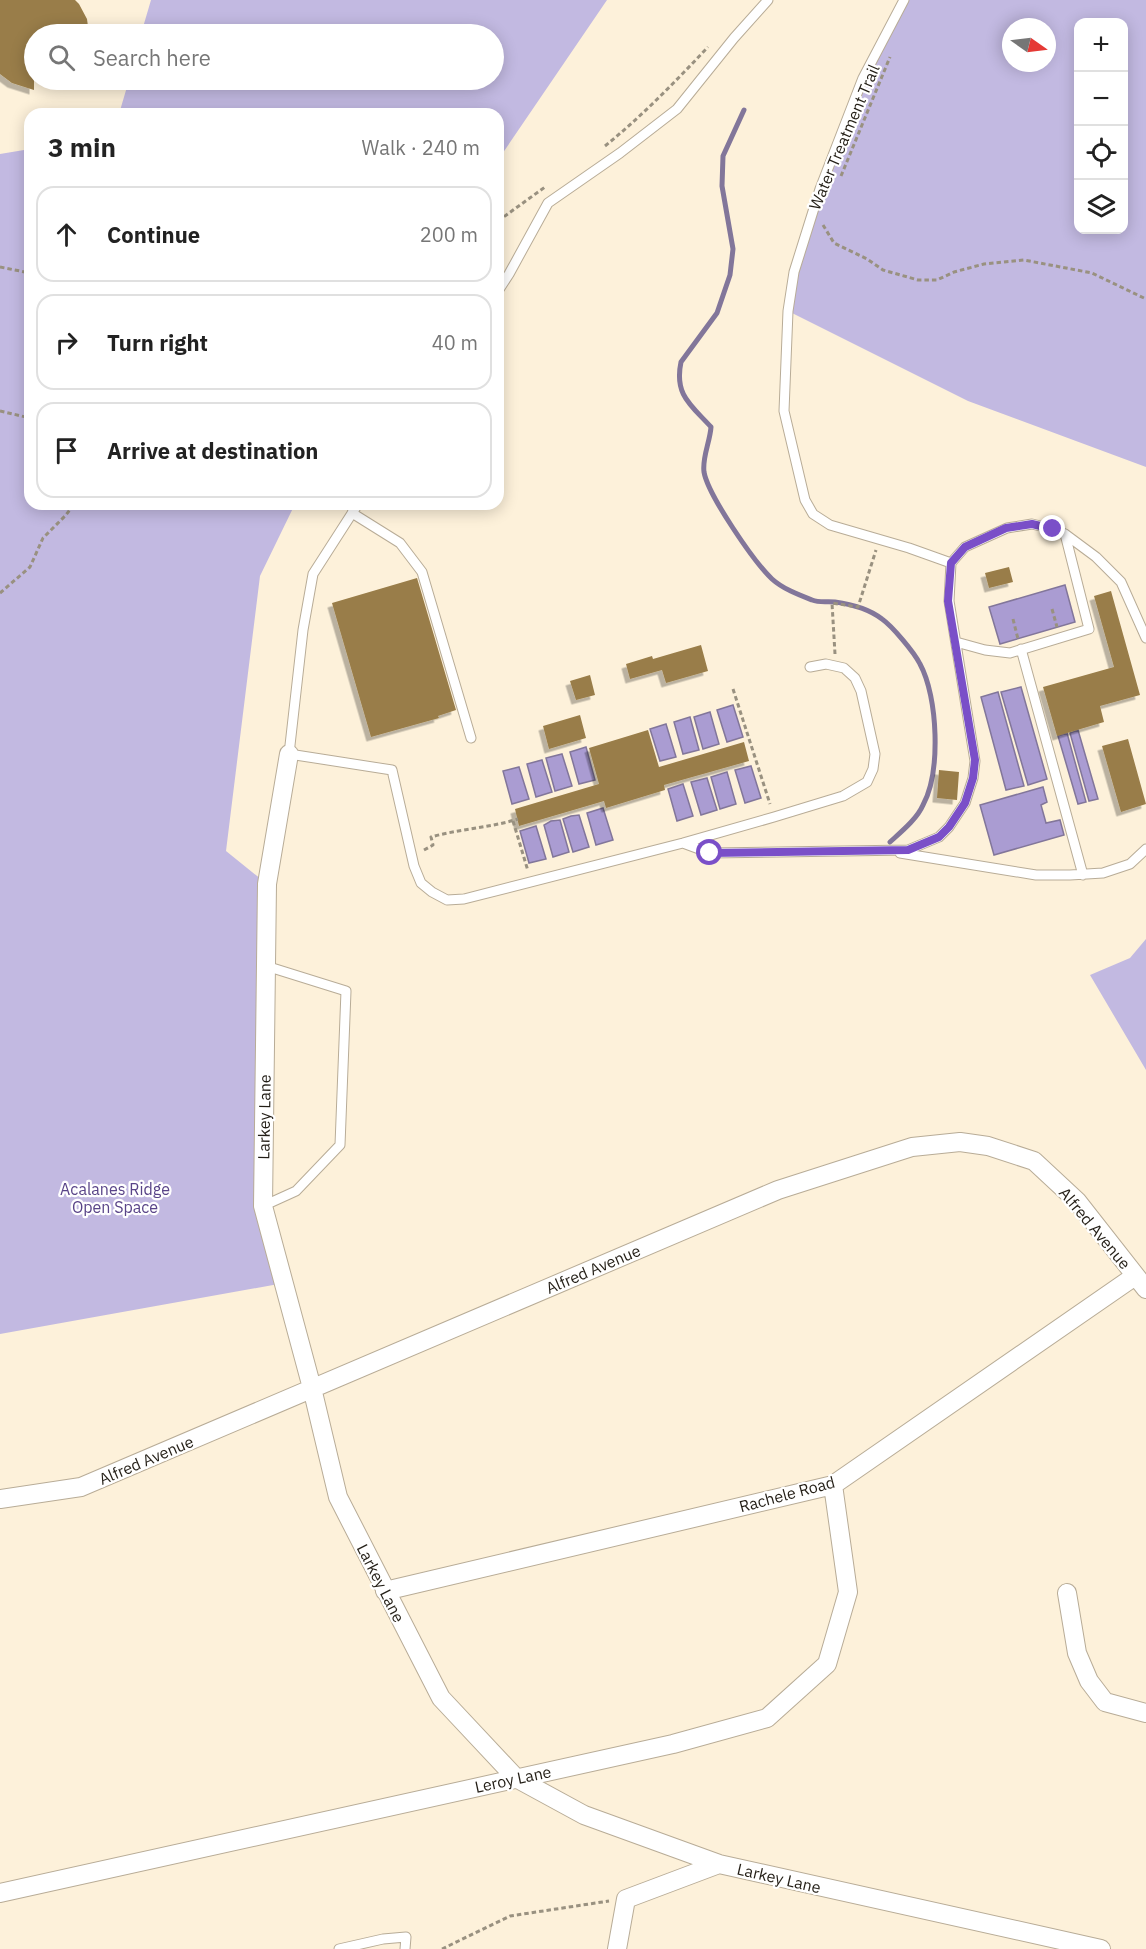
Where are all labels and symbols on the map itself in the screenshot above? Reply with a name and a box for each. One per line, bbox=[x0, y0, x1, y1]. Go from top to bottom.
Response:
north arrow bbox=[1002, 18, 1056, 72]
street label: Water Treatment Trail bbox=[804, 61, 884, 213]
route end bbox=[1039, 515, 1065, 541]
route start bbox=[696, 839, 722, 865]
street label: Larkey Lane bbox=[253, 1074, 275, 1160]
park label: Acalanes Ridge Open Space bbox=[60, 1179, 170, 1217]
street label: Alfred Avenue bbox=[1055, 1183, 1135, 1273]
street label: Alfred Avenue bbox=[543, 1240, 644, 1298]
street label: Alfred Avenue bbox=[96, 1431, 197, 1489]
street label: Rachele Road bbox=[737, 1472, 837, 1516]
street label: Larkey Lane bbox=[353, 1540, 409, 1626]
street label: Leroy Lane bbox=[473, 1761, 553, 1797]
street label: Larkey Lane bbox=[735, 1859, 823, 1897]

